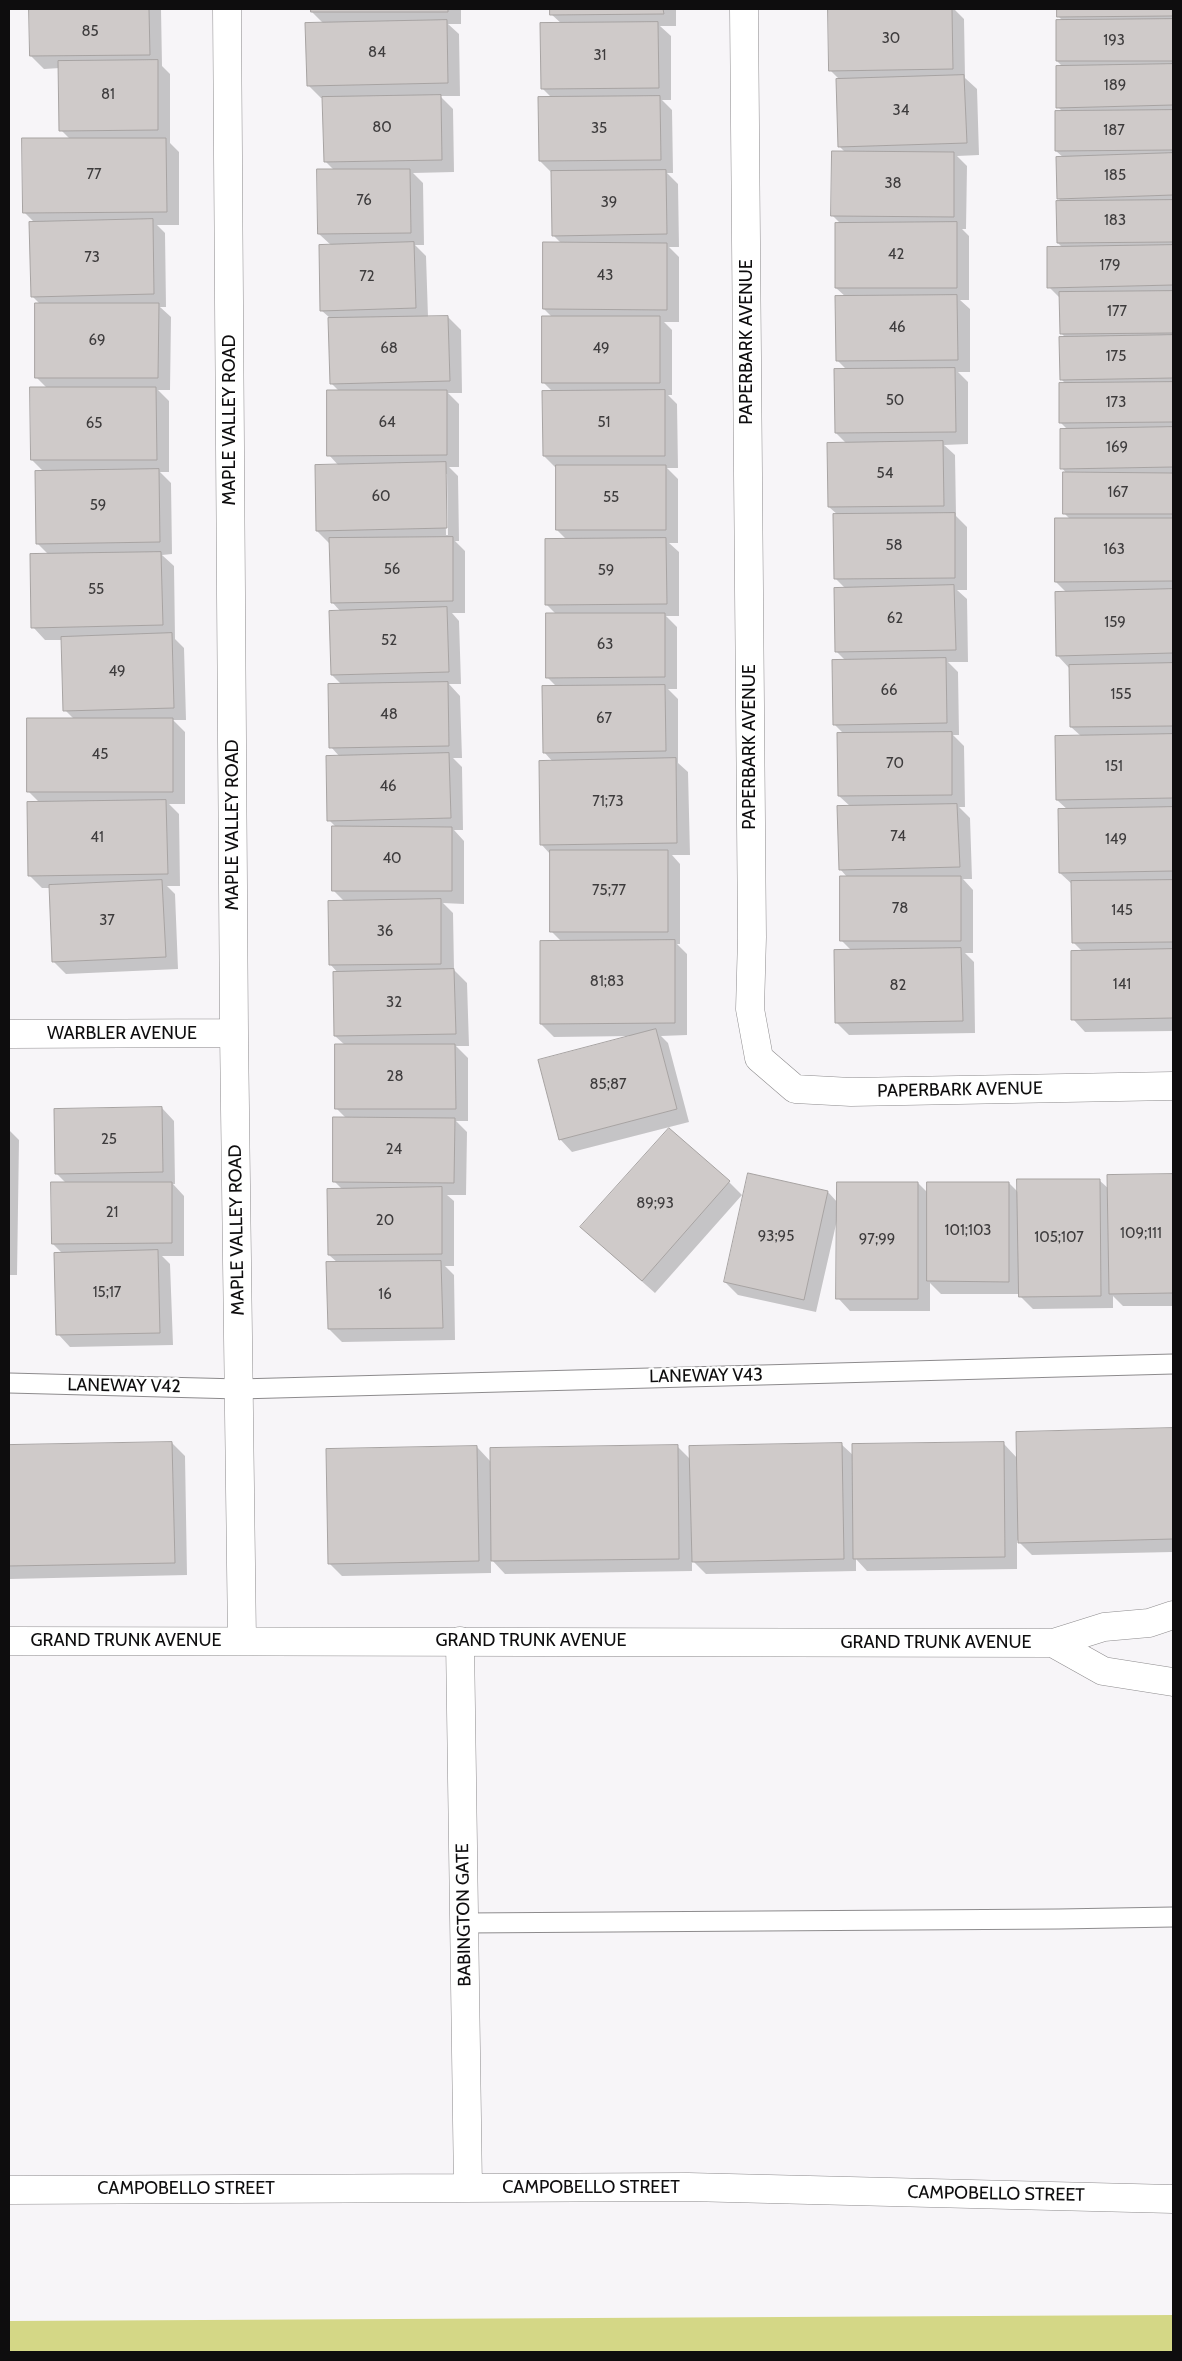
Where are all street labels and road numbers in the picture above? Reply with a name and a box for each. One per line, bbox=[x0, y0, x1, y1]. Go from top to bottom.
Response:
street label: PAPERBARK AVENUE bbox=[736, 259, 758, 425]
street label: MAPLE VALLEY ROAD bbox=[219, 334, 241, 506]
street label: PAPERBARK AVENUE bbox=[739, 664, 761, 830]
street label: MAPLE VALLEY ROAD bbox=[222, 739, 244, 911]
street label: WARBLER AVENUE bbox=[47, 1023, 197, 1045]
street label: PAPERBARK AVENUE bbox=[877, 1078, 1043, 1102]
street label: MAPLE VALLEY ROAD bbox=[225, 1144, 249, 1316]
street label: LANEWAY V43 bbox=[649, 1364, 763, 1388]
street label: LANEWAY V42 bbox=[67, 1374, 181, 1398]
street label: GRAND TRUNK AVENUE bbox=[30, 1630, 222, 1652]
street label: GRAND TRUNK AVENUE bbox=[435, 1630, 627, 1652]
street label: GRAND TRUNK AVENUE bbox=[840, 1632, 1032, 1654]
street label: BABINGTON GATE bbox=[452, 1843, 476, 1987]
street label: CAMPOBELLO STREET bbox=[502, 2177, 680, 2199]
street label: CAMPOBELLO STREET bbox=[97, 2178, 275, 2200]
street label: CAMPOBELLO STREET bbox=[907, 2182, 1085, 2206]

